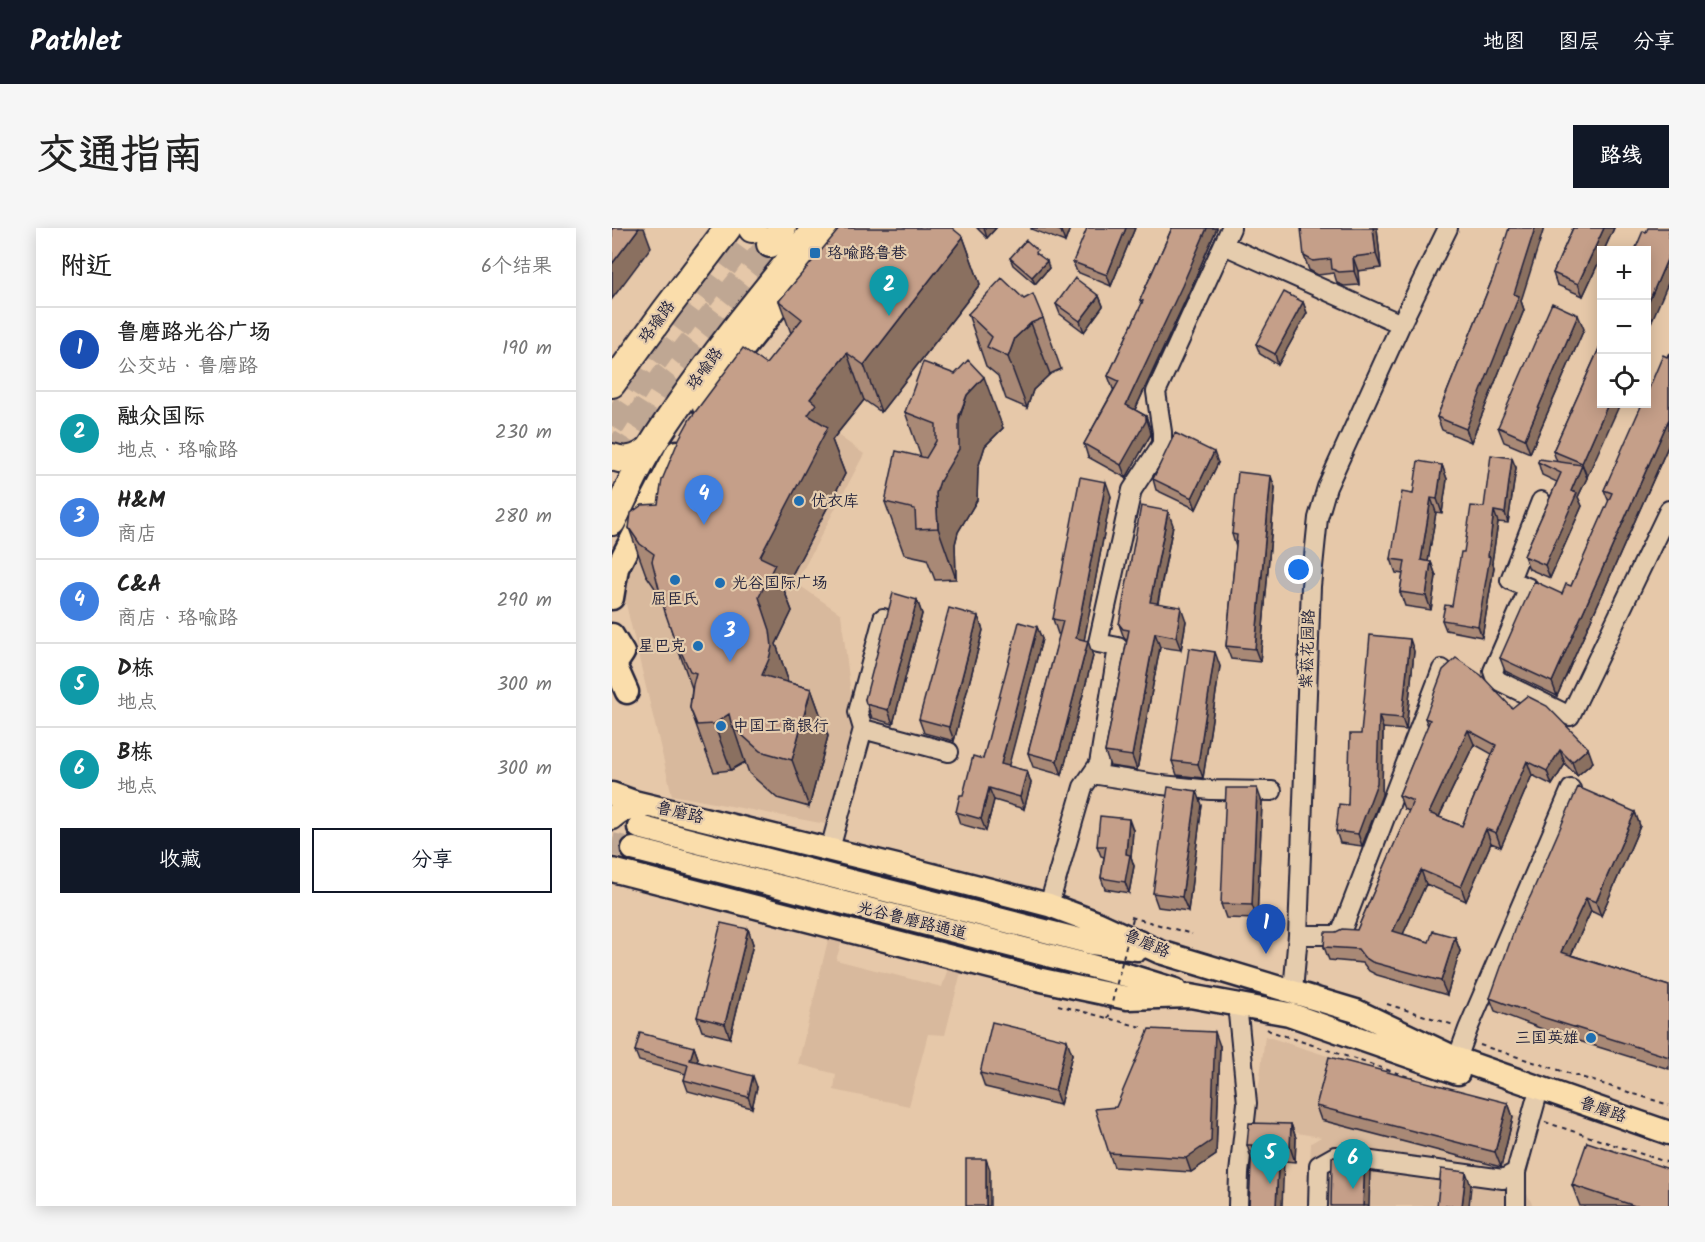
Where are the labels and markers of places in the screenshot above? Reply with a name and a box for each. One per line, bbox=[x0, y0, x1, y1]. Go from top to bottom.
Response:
place label: 珞喻路鲁巷 bbox=[827, 241, 907, 266]
marker: 珞喻路鲁巷 bbox=[808, 246, 822, 260]
pin: 2 bbox=[870, 266, 908, 316]
pin: 4 bbox=[684, 476, 724, 525]
place label: 优衣库 bbox=[811, 489, 859, 514]
marker: 优衣库 bbox=[792, 494, 806, 508]
place label: 光谷国际广场 bbox=[732, 571, 828, 596]
marker: 屈臣氏 bbox=[668, 573, 682, 587]
marker: 光谷国际广场 bbox=[713, 576, 727, 590]
place label: 屈臣氏 bbox=[651, 587, 699, 612]
pin: 3 bbox=[710, 612, 750, 662]
place label: 星巴克 bbox=[638, 634, 686, 659]
marker: 星巴克 bbox=[691, 639, 705, 653]
place label: 中国工商银行 bbox=[733, 714, 829, 739]
marker: 中国工商银行 bbox=[714, 719, 728, 733]
pin: 1 bbox=[1246, 904, 1286, 954]
place label: 三国英雄 bbox=[1515, 1026, 1579, 1051]
marker: 三国英雄 bbox=[1584, 1031, 1598, 1045]
pin: 5 bbox=[1250, 1134, 1290, 1184]
pin: 6 bbox=[1334, 1140, 1372, 1189]

